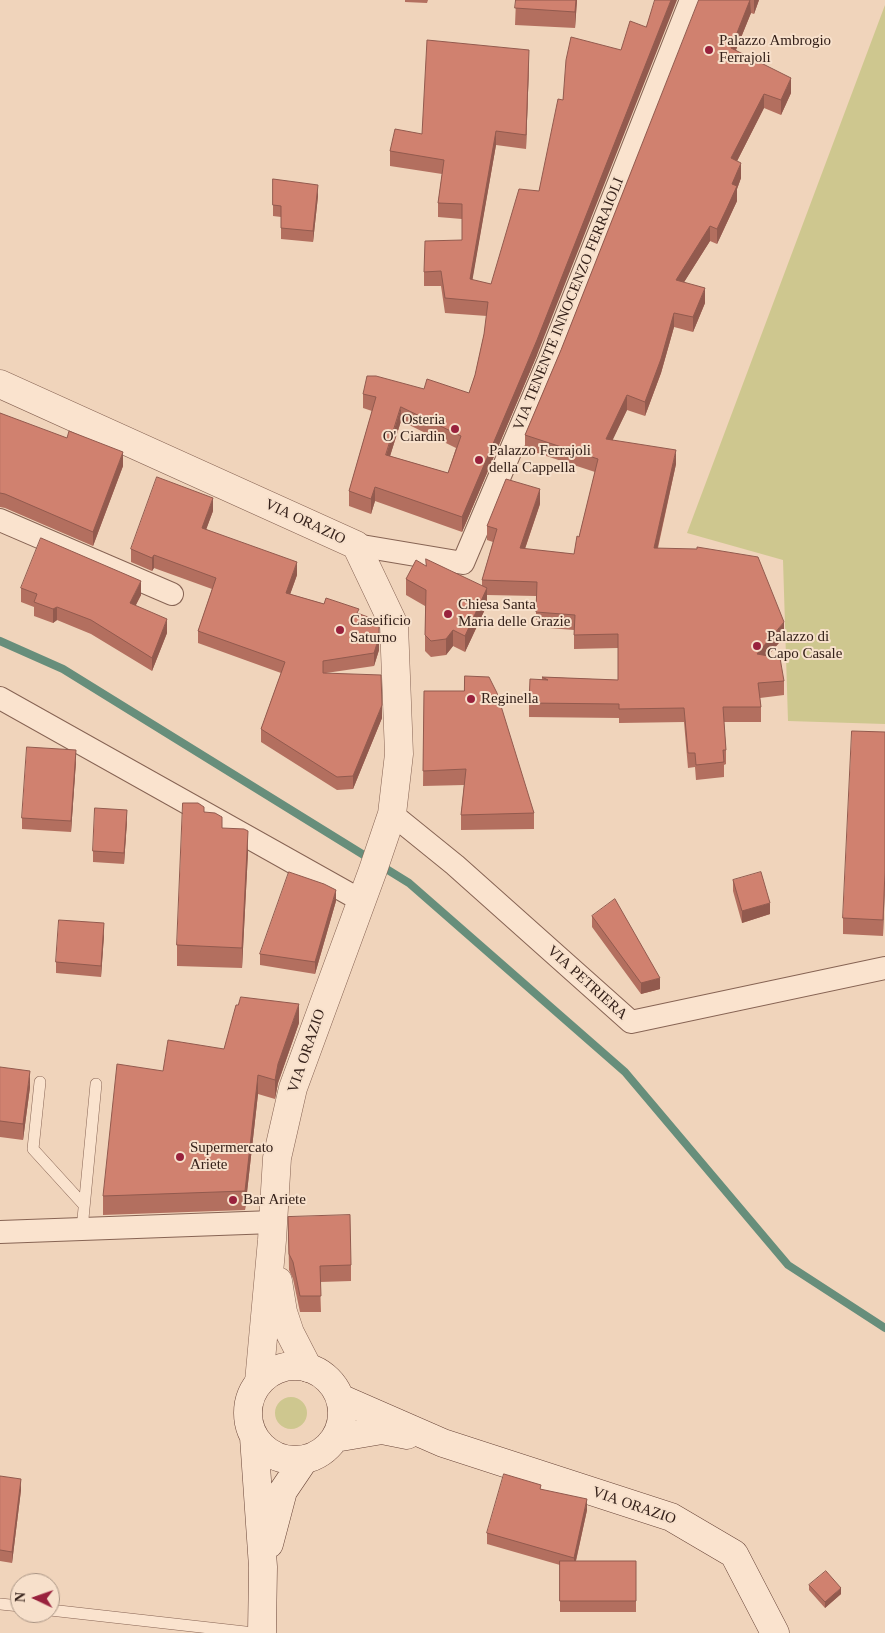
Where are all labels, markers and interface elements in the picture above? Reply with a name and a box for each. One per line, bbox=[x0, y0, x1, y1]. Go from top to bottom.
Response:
place label: Palazzo Ambrogio Ferrajoli bbox=[719, 32, 831, 67]
marker: Palazzo Ambrogio Ferrajoli bbox=[703, 44, 715, 56]
street label: VIA TENENTE INNOCENZO FERRAIOLI bbox=[510, 175, 628, 433]
place label: Osteria O' Ciardin bbox=[383, 411, 445, 446]
marker: Osteria O' Ciardin bbox=[449, 423, 461, 435]
place label: Palazzo Ferrajoli della Cappella bbox=[489, 442, 591, 477]
marker: Palazzo Ferrajoli della Cappella bbox=[473, 454, 485, 466]
street label: VIA ORAZIO bbox=[262, 495, 348, 549]
place label: Chiesa Santa Maria delle Grazie bbox=[458, 596, 570, 631]
marker: Chiesa Santa Maria delle Grazie bbox=[442, 608, 454, 620]
place label: Caseificio Saturno bbox=[350, 612, 411, 647]
marker: Caseificio Saturno bbox=[334, 624, 346, 636]
place label: Palazzo di Capo Casale bbox=[767, 628, 842, 663]
marker: Palazzo di Capo Casale bbox=[751, 640, 763, 652]
place label: Reginella bbox=[481, 690, 538, 708]
marker: Reginella bbox=[465, 693, 477, 705]
street label: VIA PETRIERA bbox=[543, 942, 631, 1024]
street label: VIA ORAZIO bbox=[284, 1007, 330, 1095]
place label: Supermercato Ariete bbox=[190, 1139, 273, 1174]
marker: Supermercato Ariete bbox=[174, 1151, 186, 1163]
place label: Bar Ariete bbox=[243, 1191, 306, 1209]
marker: Bar Ariete bbox=[227, 1194, 239, 1206]
street label: VIA ORAZIO bbox=[590, 1483, 678, 1529]
north arrow bbox=[10, 1573, 60, 1623]
text: N bbox=[13, 1592, 28, 1603]

